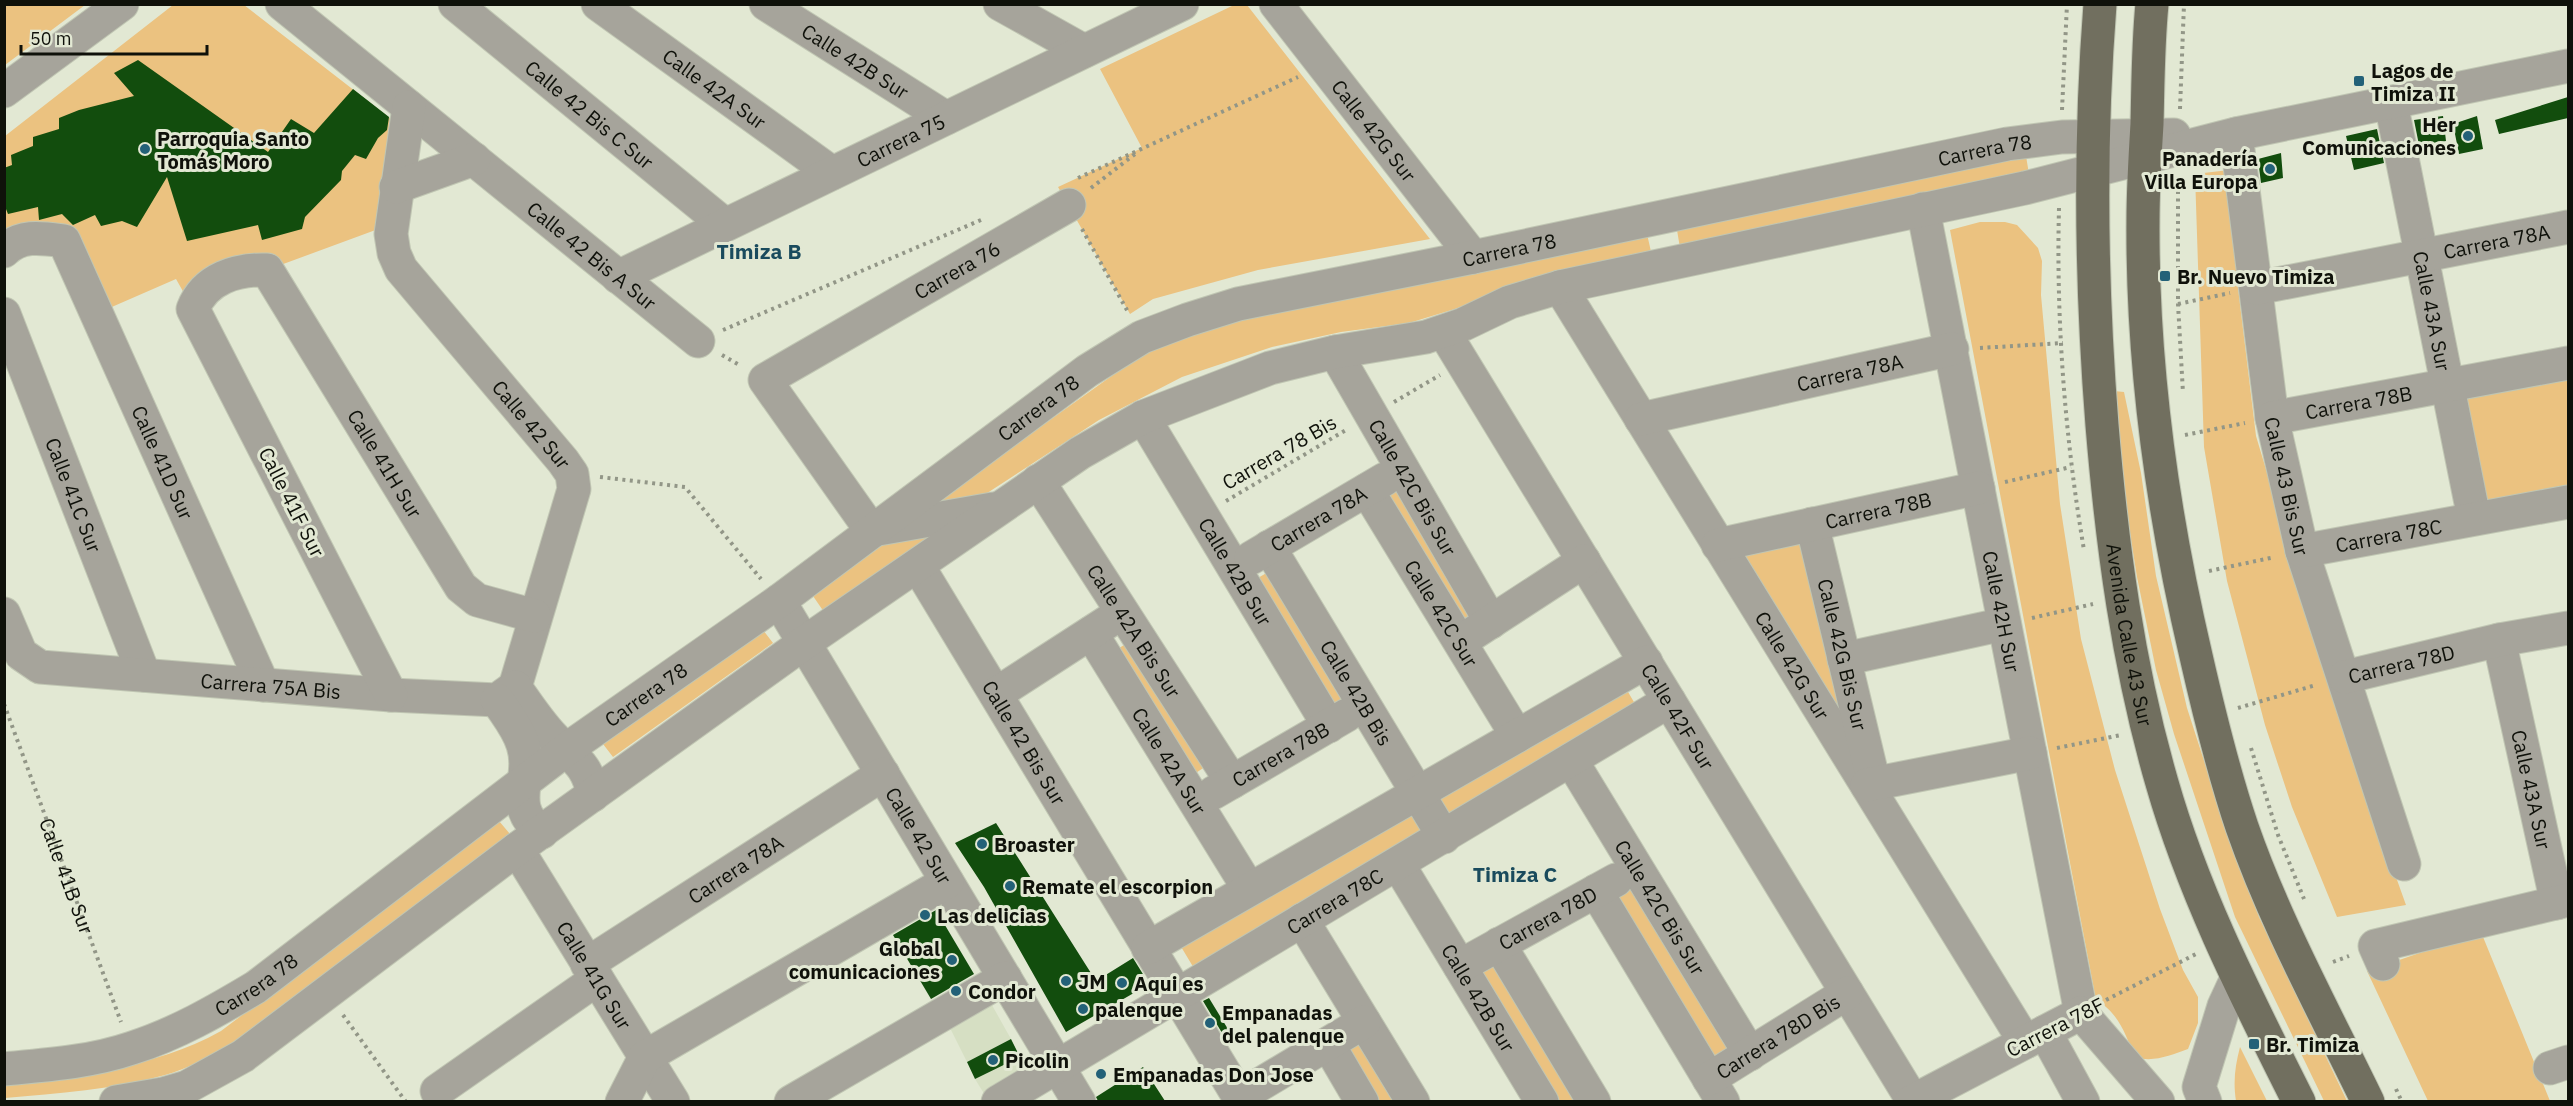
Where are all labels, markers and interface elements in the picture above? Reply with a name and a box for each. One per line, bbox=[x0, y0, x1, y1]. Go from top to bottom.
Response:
street label: Calle 42B Sur bbox=[797, 17, 914, 105]
scale bar bbox=[21, 18, 207, 56]
text: 50 m bbox=[30, 27, 72, 50]
street label: Calle 42A Sur bbox=[658, 42, 772, 135]
street label: Calle 42 Bis C Sur bbox=[520, 54, 660, 175]
place label: Lagos de Timiza II bbox=[2371, 57, 2456, 107]
street label: Calle 42G Sur bbox=[1326, 74, 1423, 187]
marker: Lagos de Timiza II bbox=[2352, 74, 2366, 88]
street label: Carrera 75 bbox=[852, 107, 949, 173]
place label: Her Comunicaciones bbox=[2302, 111, 2456, 161]
place label: Parroquia Santo Tomás Moro bbox=[157, 125, 309, 175]
street label: Carrera 78 bbox=[1935, 127, 2033, 172]
marker: Her Comunicaciones bbox=[2461, 129, 2475, 143]
marker: Parroquia Santo Tomás Moro bbox=[138, 142, 152, 156]
place label: Panadería Villa Europa bbox=[2144, 145, 2258, 195]
marker: Panadería Villa Europa bbox=[2263, 162, 2277, 176]
street label: Calle 42 Bis A Sur bbox=[522, 195, 662, 316]
street label: Carrera 78A bbox=[2441, 217, 2552, 265]
street label: Carrera 78 bbox=[1460, 226, 1559, 272]
street label: Carrera 76 bbox=[909, 234, 1005, 305]
district label: Timiza B bbox=[717, 237, 801, 265]
street label: Calle 43A Sur bbox=[2407, 249, 2458, 373]
place label: Br. Nuevo Timiza bbox=[2177, 263, 2335, 290]
marker: Br. Nuevo Timiza bbox=[2158, 269, 2172, 283]
street label: Carrera 78A bbox=[1794, 347, 1906, 397]
street label: Carrera 78 bbox=[992, 368, 1084, 447]
street label: Calle 42 Sur bbox=[487, 374, 578, 474]
street label: Carrera 78B bbox=[2303, 379, 2414, 425]
street label: Calle 41D Sur bbox=[126, 401, 200, 524]
street label: Calle 41H Sur bbox=[342, 404, 429, 523]
street label: Carrera 78 Bis bbox=[1217, 408, 1341, 496]
street label: Calle 42C Bis Sur bbox=[1363, 414, 1463, 560]
street label: Calle 43 Bis Sur bbox=[2259, 414, 2316, 559]
street label: Calle 41C Sur bbox=[40, 434, 109, 556]
street label: Calle 41F Sur bbox=[253, 442, 331, 562]
street label: Carrera 78A bbox=[1265, 479, 1372, 557]
street label: Carrera 78B bbox=[1822, 485, 1934, 535]
street label: Calle 42B Sur bbox=[1193, 512, 1279, 630]
street label: Carrera 78C bbox=[2333, 512, 2444, 558]
street label: Avenida Calle 43 Sur bbox=[2101, 542, 2160, 729]
street label: Calle 42H Sur bbox=[1977, 548, 2027, 674]
street label: Calle 42C Sur bbox=[1399, 554, 1485, 672]
street label: Calle 42A Bis Sur bbox=[1081, 559, 1188, 703]
street label: Calle 42G Bis Sur bbox=[1812, 576, 1874, 733]
street label: Calle 42G Sur bbox=[1749, 606, 1836, 724]
street label: Calle 42B Bis bbox=[1314, 635, 1399, 751]
street label: Carrera 78D bbox=[2345, 638, 2457, 689]
street label: Carrera 78 bbox=[599, 656, 692, 733]
street label: Calle 42F Sur bbox=[1636, 658, 1721, 774]
street label: Carrera 75A Bis bbox=[200, 666, 342, 704]
street label: Calle 42 Bis Sur bbox=[976, 675, 1073, 810]
street label: Calle 42A Sur bbox=[1126, 702, 1213, 819]
street label: Carrera 78B bbox=[1227, 715, 1334, 793]
street label: Calle 43A Sur bbox=[2506, 727, 2558, 852]
street label: Calle 42 Sur bbox=[880, 782, 959, 889]
street label: Calle 41B Sur bbox=[33, 814, 101, 938]
street label: Carrera 78A bbox=[682, 828, 788, 910]
place label: Broaster bbox=[994, 831, 1075, 858]
street label: Calle 42C Bis Sur bbox=[1609, 834, 1712, 980]
marker: Broaster bbox=[975, 837, 989, 851]
district label: Timiza C bbox=[1473, 860, 1558, 888]
street label: Carrera 78C bbox=[1281, 862, 1388, 940]
place label: Remate el escorpion bbox=[1022, 873, 1213, 900]
marker: Remate el escorpion bbox=[1003, 879, 1017, 893]
street label: Carrera 78D bbox=[1493, 880, 1602, 956]
place label: Las delicias bbox=[937, 902, 1047, 929]
marker: Las delicias bbox=[918, 908, 932, 922]
street label: Calle 41G Sur bbox=[551, 916, 638, 1034]
place label: Global comunicaciones bbox=[789, 935, 940, 985]
street label: Calle 42B Sur bbox=[1436, 938, 1522, 1057]
street label: Carrera 78 bbox=[209, 946, 303, 1022]
marker: Global comunicaciones bbox=[945, 953, 959, 967]
place label: JM bbox=[1078, 968, 1106, 995]
place label: Aqui es bbox=[1134, 970, 1204, 997]
marker: JM bbox=[1059, 974, 1073, 988]
marker: Aqui es bbox=[1115, 976, 1129, 990]
place label: Condor bbox=[968, 978, 1036, 1005]
marker: Condor bbox=[949, 984, 963, 998]
street label: Carrera 78D Bis bbox=[1711, 987, 1845, 1085]
street label: Carrera 78F bbox=[2001, 991, 2109, 1063]
place label: palenque bbox=[1095, 996, 1183, 1023]
place label: Empanadas del palenque bbox=[1222, 999, 1344, 1049]
marker: palenque bbox=[1076, 1002, 1090, 1016]
marker: Empanadas del palenque bbox=[1203, 1016, 1217, 1030]
place label: Br. Timiza bbox=[2266, 1031, 2359, 1058]
marker: Br. Timiza bbox=[2247, 1037, 2261, 1051]
place label: Picolin bbox=[1005, 1047, 1069, 1074]
marker: Picolin bbox=[986, 1053, 1000, 1067]
place label: Empanadas Don Jose bbox=[1113, 1061, 1314, 1088]
marker: Empanadas Don Jose bbox=[1094, 1067, 1108, 1081]

